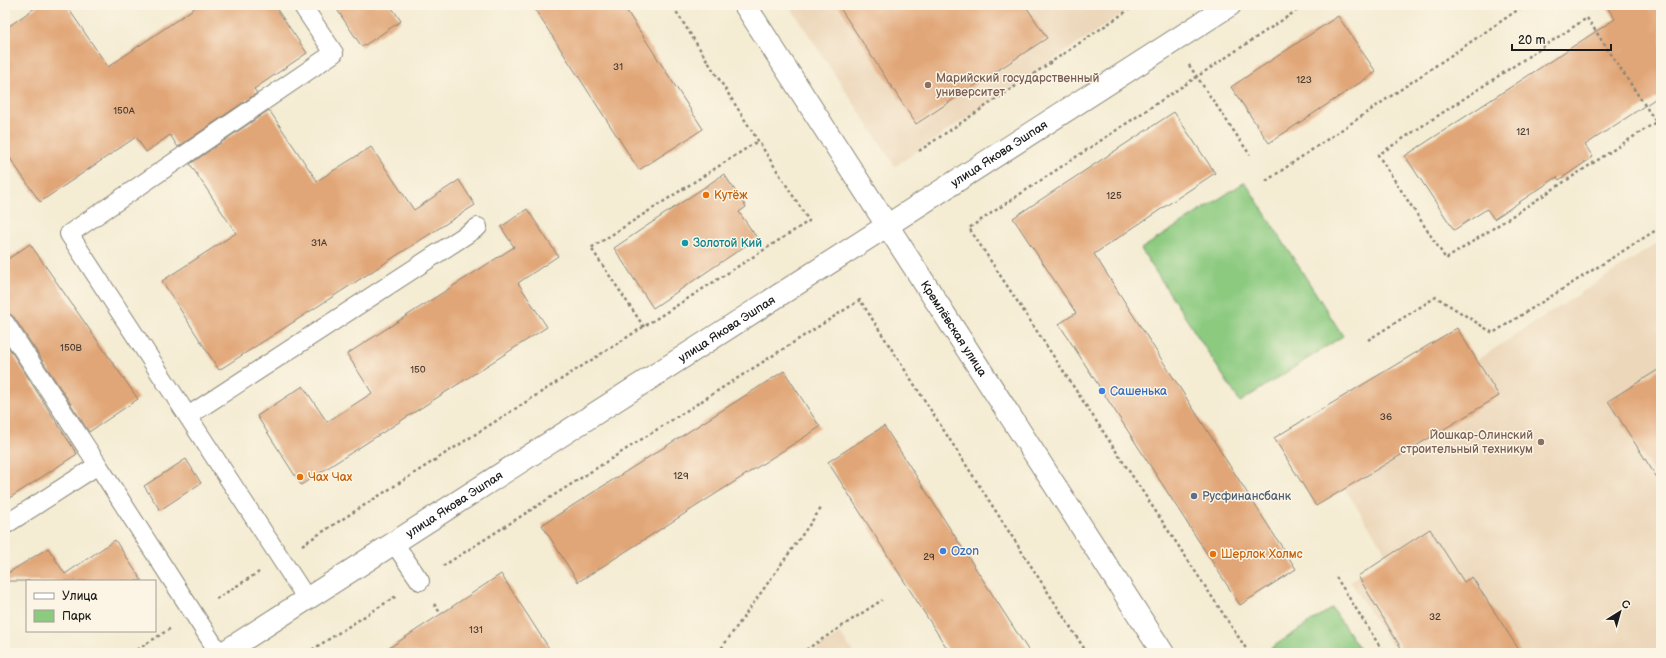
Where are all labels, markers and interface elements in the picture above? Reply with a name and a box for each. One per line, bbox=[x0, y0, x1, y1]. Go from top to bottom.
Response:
scale bar bbox=[1512, 26, 1611, 52]
text: 20 m bbox=[1518, 33, 1545, 48]
house number: 31 bbox=[613, 61, 623, 73]
place label: Марийский государственный университет bbox=[936, 71, 1099, 100]
house number: 123 bbox=[1296, 74, 1312, 86]
marker: Марийский государственный университет bbox=[923, 80, 933, 90]
house number: 150А bbox=[113, 105, 136, 117]
street label: улица Якова Эшпая bbox=[948, 117, 1051, 190]
house number: 121 bbox=[1516, 126, 1530, 138]
place label: Кутёж bbox=[714, 188, 748, 203]
marker: Кутёж bbox=[701, 190, 711, 200]
house number: 125 bbox=[1106, 190, 1122, 202]
place label: Золотой Кий bbox=[693, 236, 762, 251]
house number: 31А bbox=[311, 237, 328, 249]
marker: Золотой Кий bbox=[680, 238, 690, 248]
street label: Кремлёвская улица bbox=[917, 278, 990, 379]
street label: улица Якова Эшпая bbox=[676, 292, 778, 366]
house number: 150В bbox=[60, 342, 83, 354]
house number: 150 bbox=[410, 364, 426, 376]
place label: Сашенька bbox=[1110, 384, 1167, 399]
marker: Сашенька bbox=[1097, 386, 1107, 396]
house number: 36 bbox=[1380, 411, 1392, 423]
place label: Йошкар-Олинский строительный техникум bbox=[1400, 428, 1533, 457]
marker: Йошкар-Олинский строительный техникум bbox=[1536, 437, 1546, 447]
street label: улица Якова Эшпая bbox=[403, 467, 506, 541]
place label: Чах Чах bbox=[308, 470, 353, 485]
house number: 129 bbox=[673, 470, 689, 482]
marker: Чах Чах bbox=[295, 472, 305, 482]
place label: Русфинансбанк bbox=[1202, 489, 1292, 504]
marker: Русфинансбанк bbox=[1189, 491, 1199, 501]
place label: Ozon bbox=[951, 544, 979, 559]
marker: Ozon bbox=[938, 546, 948, 556]
place label: Шерлок Холмс bbox=[1221, 547, 1303, 562]
marker: Шерлок Холмс bbox=[1208, 549, 1218, 559]
house number: 29 bbox=[923, 551, 935, 563]
legend bbox=[26, 580, 156, 632]
text: Улица bbox=[62, 589, 98, 604]
north arrow bbox=[1600, 592, 1640, 632]
text: С bbox=[1619, 597, 1633, 612]
text: Парк bbox=[62, 609, 92, 624]
house number: 32 bbox=[1429, 611, 1441, 623]
house number: 131 bbox=[469, 624, 483, 636]

